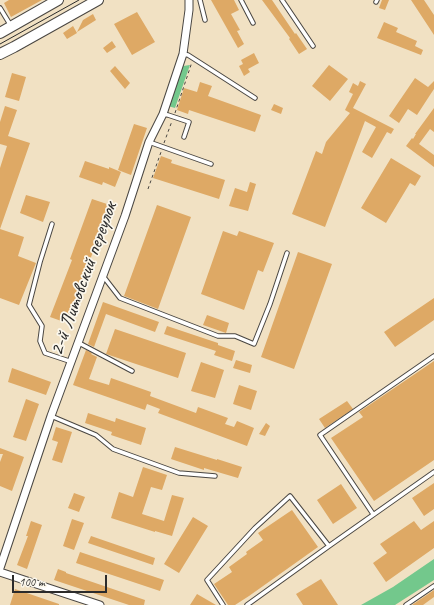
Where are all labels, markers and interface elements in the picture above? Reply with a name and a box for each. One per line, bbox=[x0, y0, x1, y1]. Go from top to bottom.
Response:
street label: 2-й Литовский переулок bbox=[45, 199, 123, 359]
scale bar bbox=[14, 567, 109, 593]
text: 100 m bbox=[19, 574, 45, 590]

